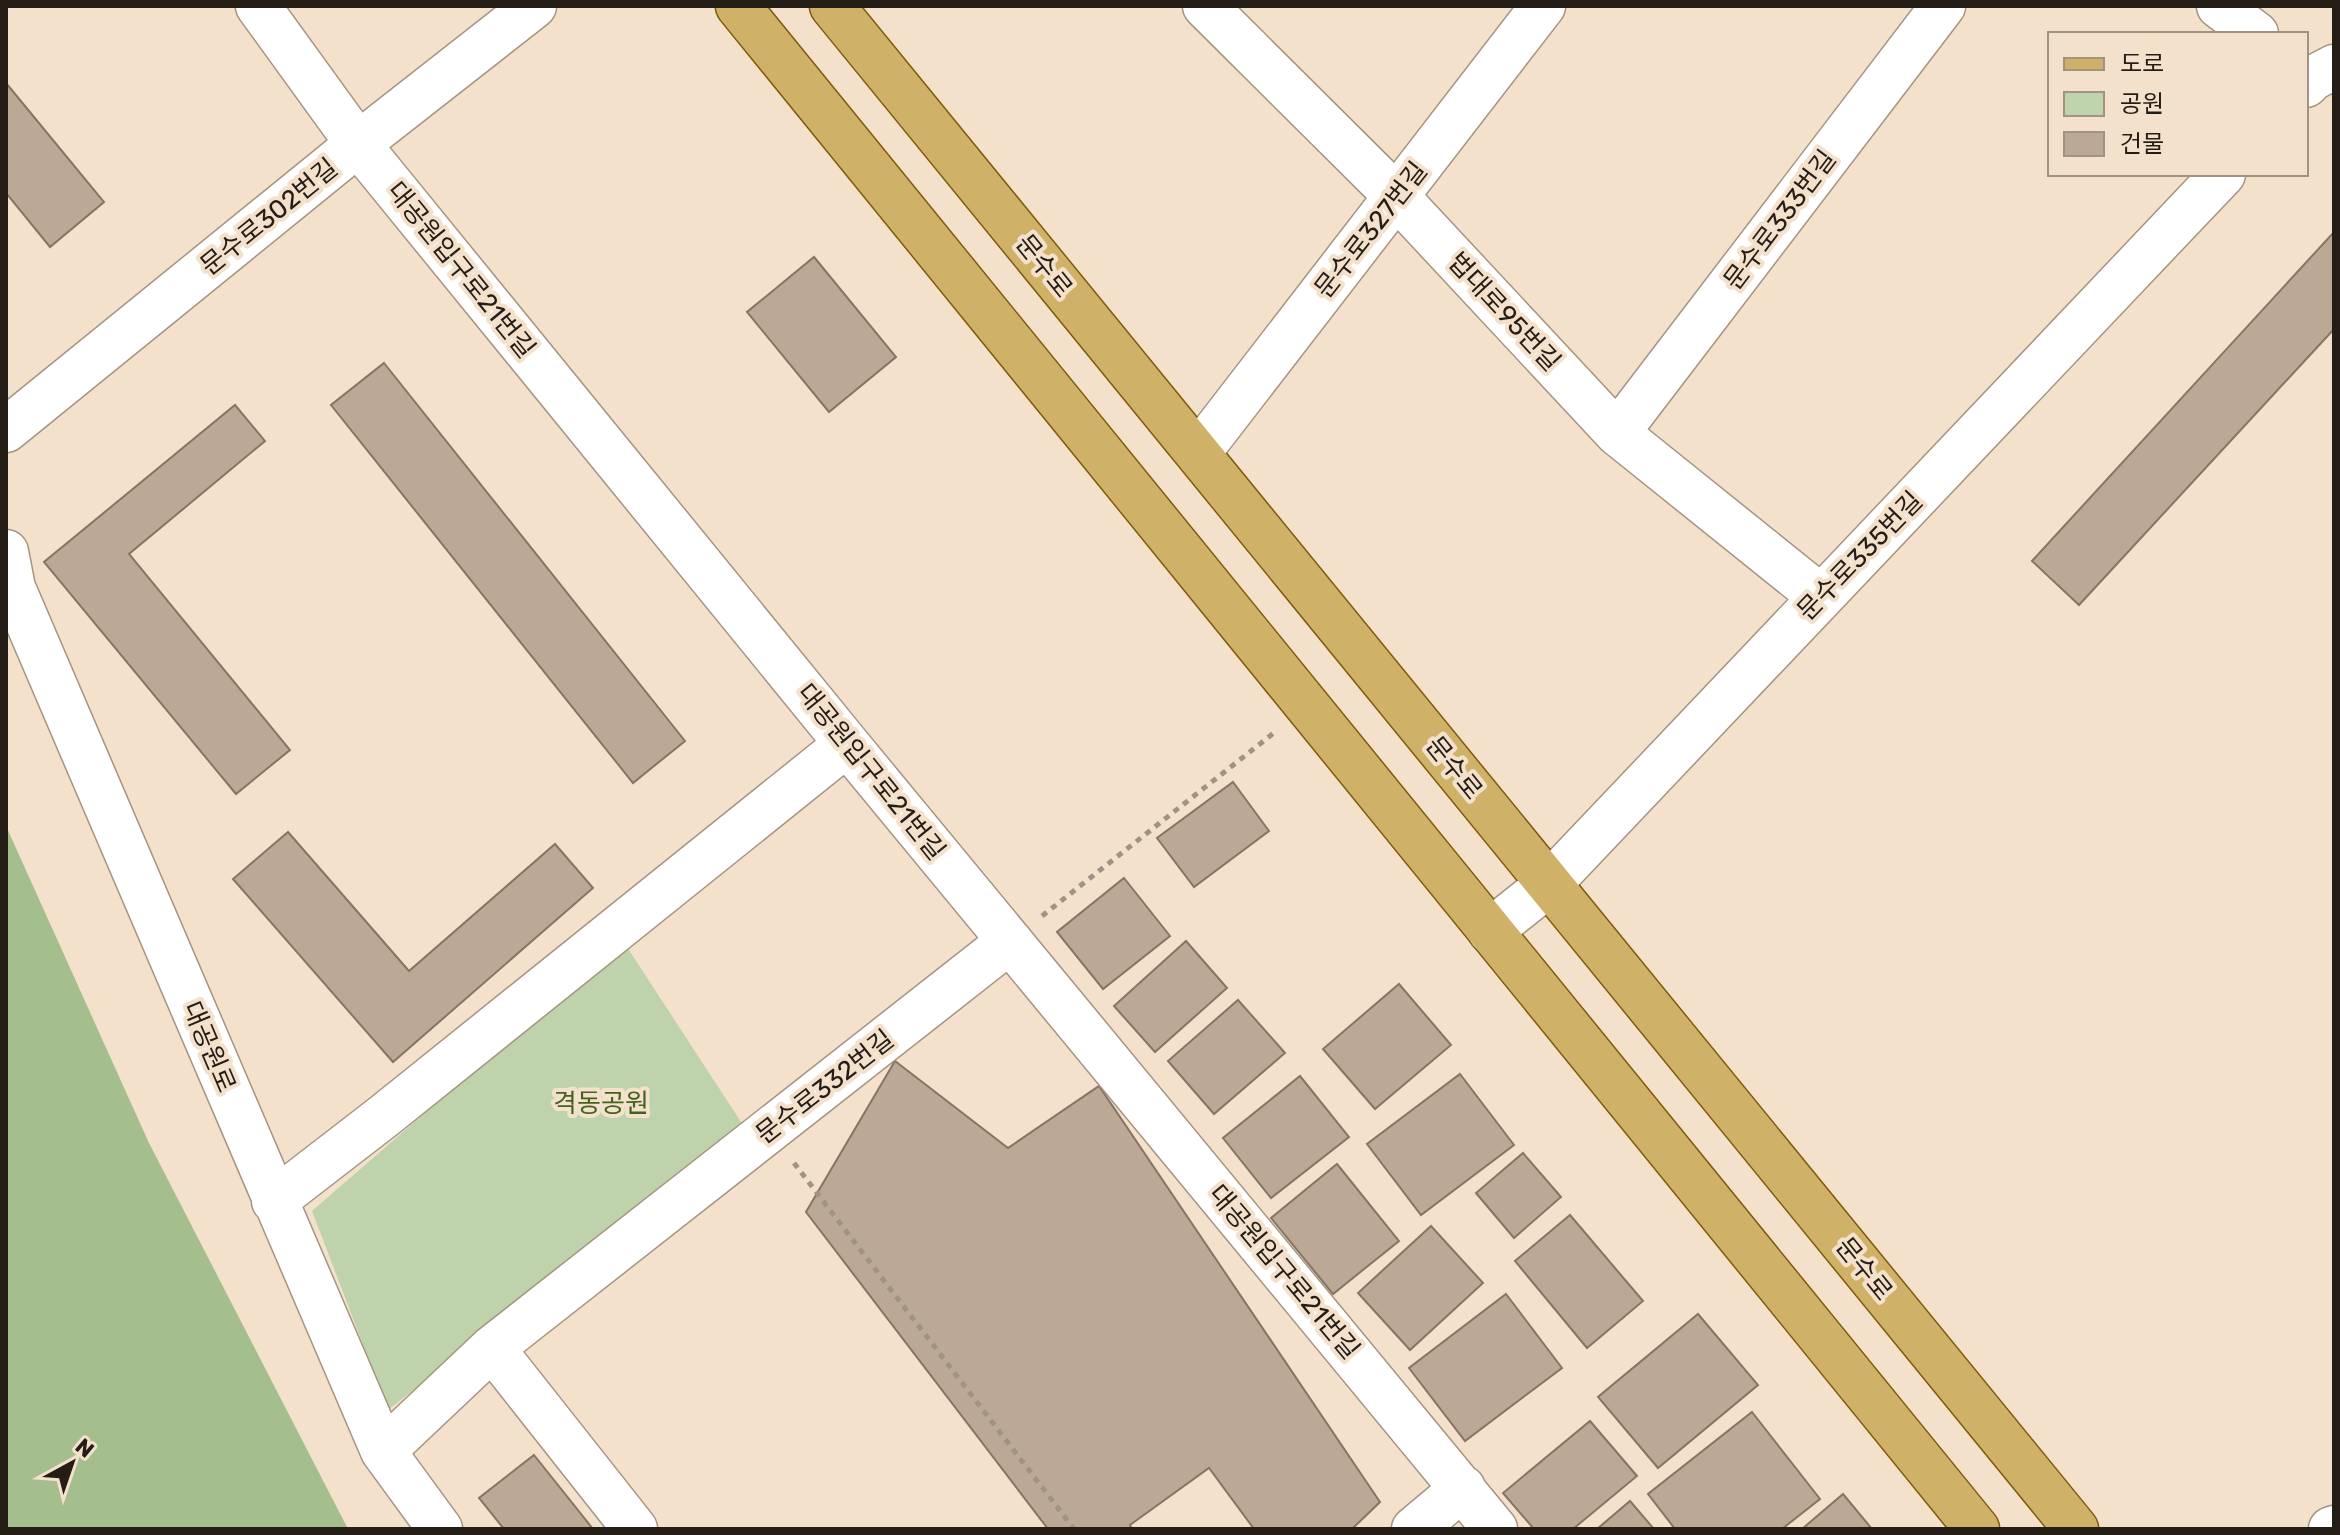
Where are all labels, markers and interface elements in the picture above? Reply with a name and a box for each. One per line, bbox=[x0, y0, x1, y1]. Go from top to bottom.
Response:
legend bbox=[2048, 32, 2308, 176]
text: 도로 bbox=[2120, 50, 2164, 78]
text: 공원 bbox=[2120, 90, 2164, 118]
text: 건물 bbox=[2120, 130, 2164, 158]
street label: 문수로333번길 bbox=[1718, 144, 1842, 296]
street label: 문수로302번길 bbox=[194, 152, 344, 282]
street label: 문수로327번길 bbox=[1308, 156, 1434, 304]
street label: 대공원입구로21번길 bbox=[380, 176, 542, 364]
street label: 문수로 bbox=[1009, 228, 1079, 304]
street label: 법대로95번길 bbox=[1441, 246, 1567, 378]
street label: 문수로335번길 bbox=[1791, 485, 1929, 627]
street label: 대공원입구로21번길 bbox=[790, 678, 952, 866]
street label: 문수로 bbox=[1419, 730, 1489, 806]
street label: 대공원로 bbox=[176, 997, 242, 1097]
street label: 문수로332번길 bbox=[750, 1024, 900, 1150]
park label: 격동공원 bbox=[553, 1088, 649, 1119]
street label: 대공원입구로21번길 bbox=[1202, 1179, 1366, 1365]
street label: 문수로 bbox=[1829, 1231, 1899, 1307]
north arrow bbox=[32, 1423, 112, 1503]
text: N bbox=[70, 1433, 99, 1463]

